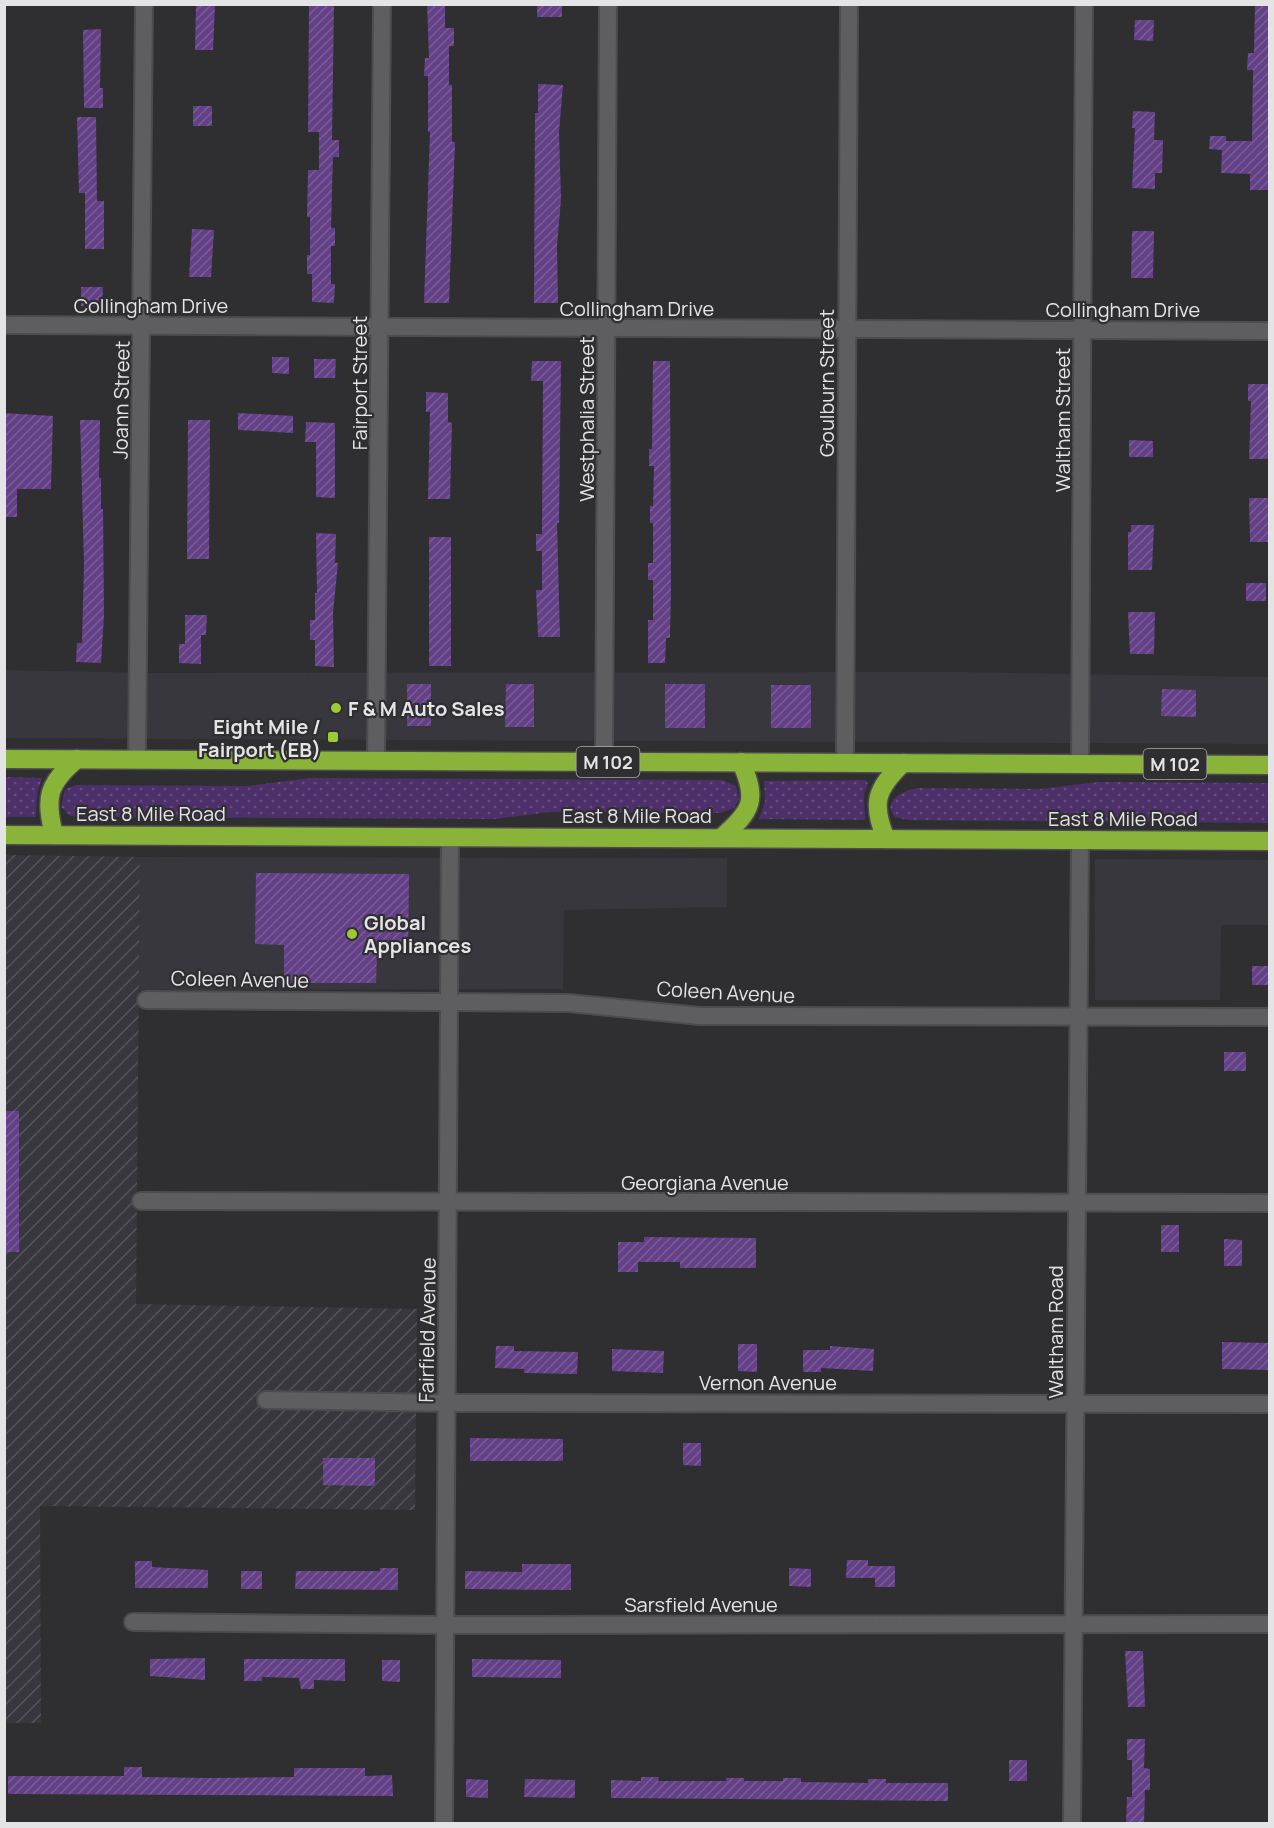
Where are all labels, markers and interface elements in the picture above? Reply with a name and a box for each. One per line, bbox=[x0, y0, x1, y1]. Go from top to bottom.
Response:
street label: Collingham Drive bbox=[74, 292, 228, 319]
street label: Collingham Drive bbox=[560, 295, 714, 322]
street label: Collingham Drive bbox=[1046, 296, 1200, 323]
street label: Goulburn Street bbox=[813, 309, 840, 457]
street label: Fairport Street bbox=[346, 316, 373, 450]
street label: Westphalia Street bbox=[573, 336, 600, 502]
street label: Joann Street bbox=[106, 340, 136, 460]
street label: Waltham Street bbox=[1049, 348, 1076, 492]
place label: F & M Auto Sales bbox=[348, 695, 505, 722]
marker: F & M Auto Sales bbox=[329, 701, 343, 715]
place label: Eight Mile / Fairport (EB) bbox=[198, 713, 321, 763]
marker: Eight Mile / Fairport (EB) bbox=[326, 730, 340, 744]
road number: M 102 bbox=[576, 747, 640, 777]
road number: M 102 bbox=[1144, 749, 1206, 779]
street label: East 8 Mile Road bbox=[76, 800, 226, 827]
street label: East 8 Mile Road bbox=[562, 802, 712, 829]
street label: East 8 Mile Road bbox=[1048, 805, 1198, 832]
place label: Global Appliances bbox=[364, 909, 471, 959]
marker: Global Appliances bbox=[345, 927, 359, 941]
street label: Coleen Avenue bbox=[171, 964, 309, 994]
street label: Coleen Avenue bbox=[656, 975, 796, 1009]
street label: Georgiana Avenue bbox=[621, 1169, 789, 1196]
street label: Fairfield Avenue bbox=[412, 1257, 442, 1403]
street label: Waltham Road bbox=[1042, 1266, 1069, 1398]
street label: Vernon Avenue bbox=[699, 1369, 837, 1396]
street label: Sarsfield Avenue bbox=[624, 1591, 778, 1618]

